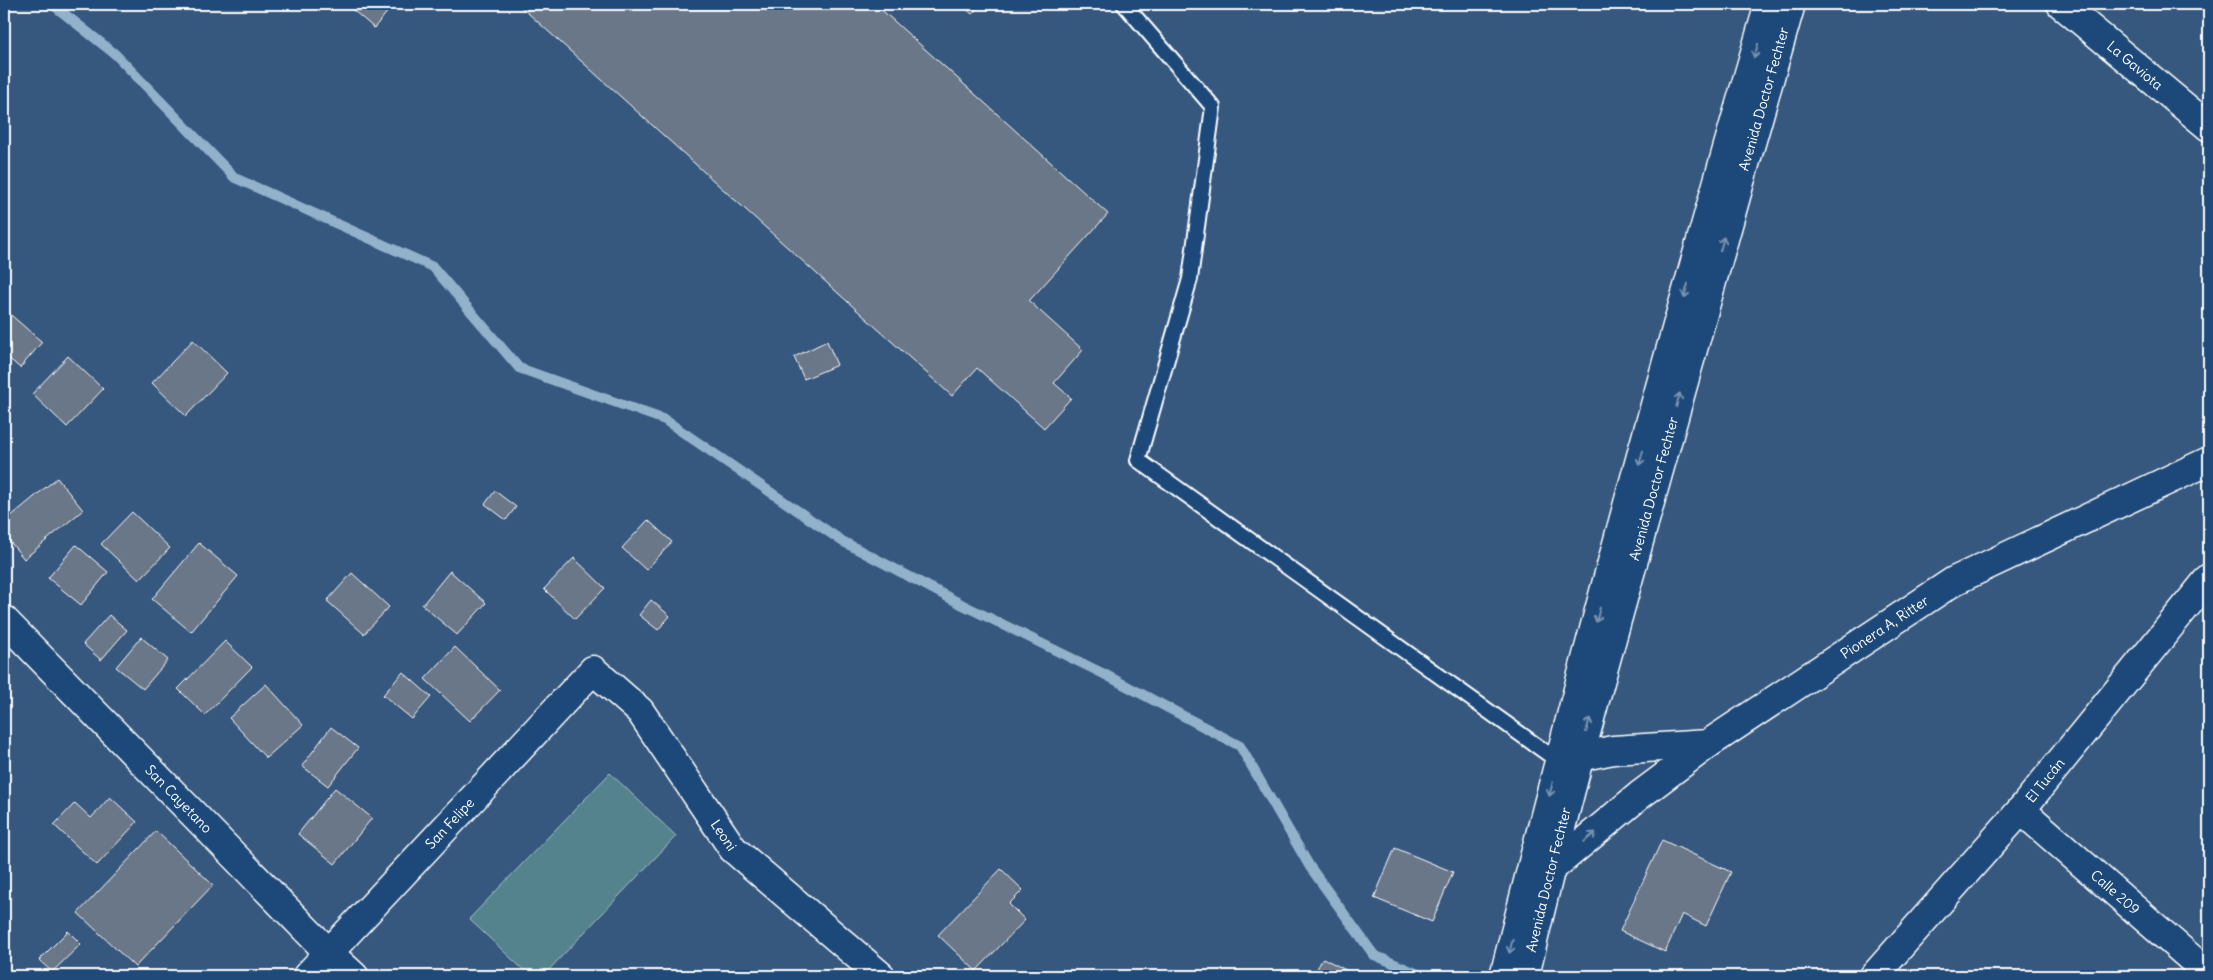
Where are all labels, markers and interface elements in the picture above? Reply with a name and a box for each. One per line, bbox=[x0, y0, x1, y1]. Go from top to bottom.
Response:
street label: Avenida Doctor Fechter bbox=[1735, 25, 1793, 173]
street label: La Gaviota bbox=[2103, 37, 2167, 94]
one-way arrow bbox=[1750, 42, 1760, 58]
one-way arrow bbox=[1718, 236, 1727, 252]
one-way arrow bbox=[1681, 282, 1691, 298]
one-way arrow bbox=[1674, 392, 1684, 408]
street label: Avenida Doctor Fechter bbox=[1625, 415, 1682, 563]
one-way arrow bbox=[1635, 450, 1645, 466]
street label: Pionera A, Ritter bbox=[1837, 591, 1932, 663]
one-way arrow bbox=[1593, 606, 1602, 622]
one-way arrow bbox=[1584, 718, 1594, 734]
street label: El Tucán bbox=[2022, 754, 2069, 806]
street label: San Cayetano bbox=[141, 761, 216, 837]
one-way arrow bbox=[1546, 780, 1555, 796]
street label: San Felipe bbox=[421, 794, 478, 853]
street label: Avenida Doctor Fechter bbox=[1522, 805, 1575, 954]
street label: Leoni bbox=[707, 816, 741, 854]
one-way arrow bbox=[1583, 831, 1596, 843]
street label: Calle 209 bbox=[2087, 866, 2143, 918]
one-way arrow bbox=[1506, 938, 1515, 954]

